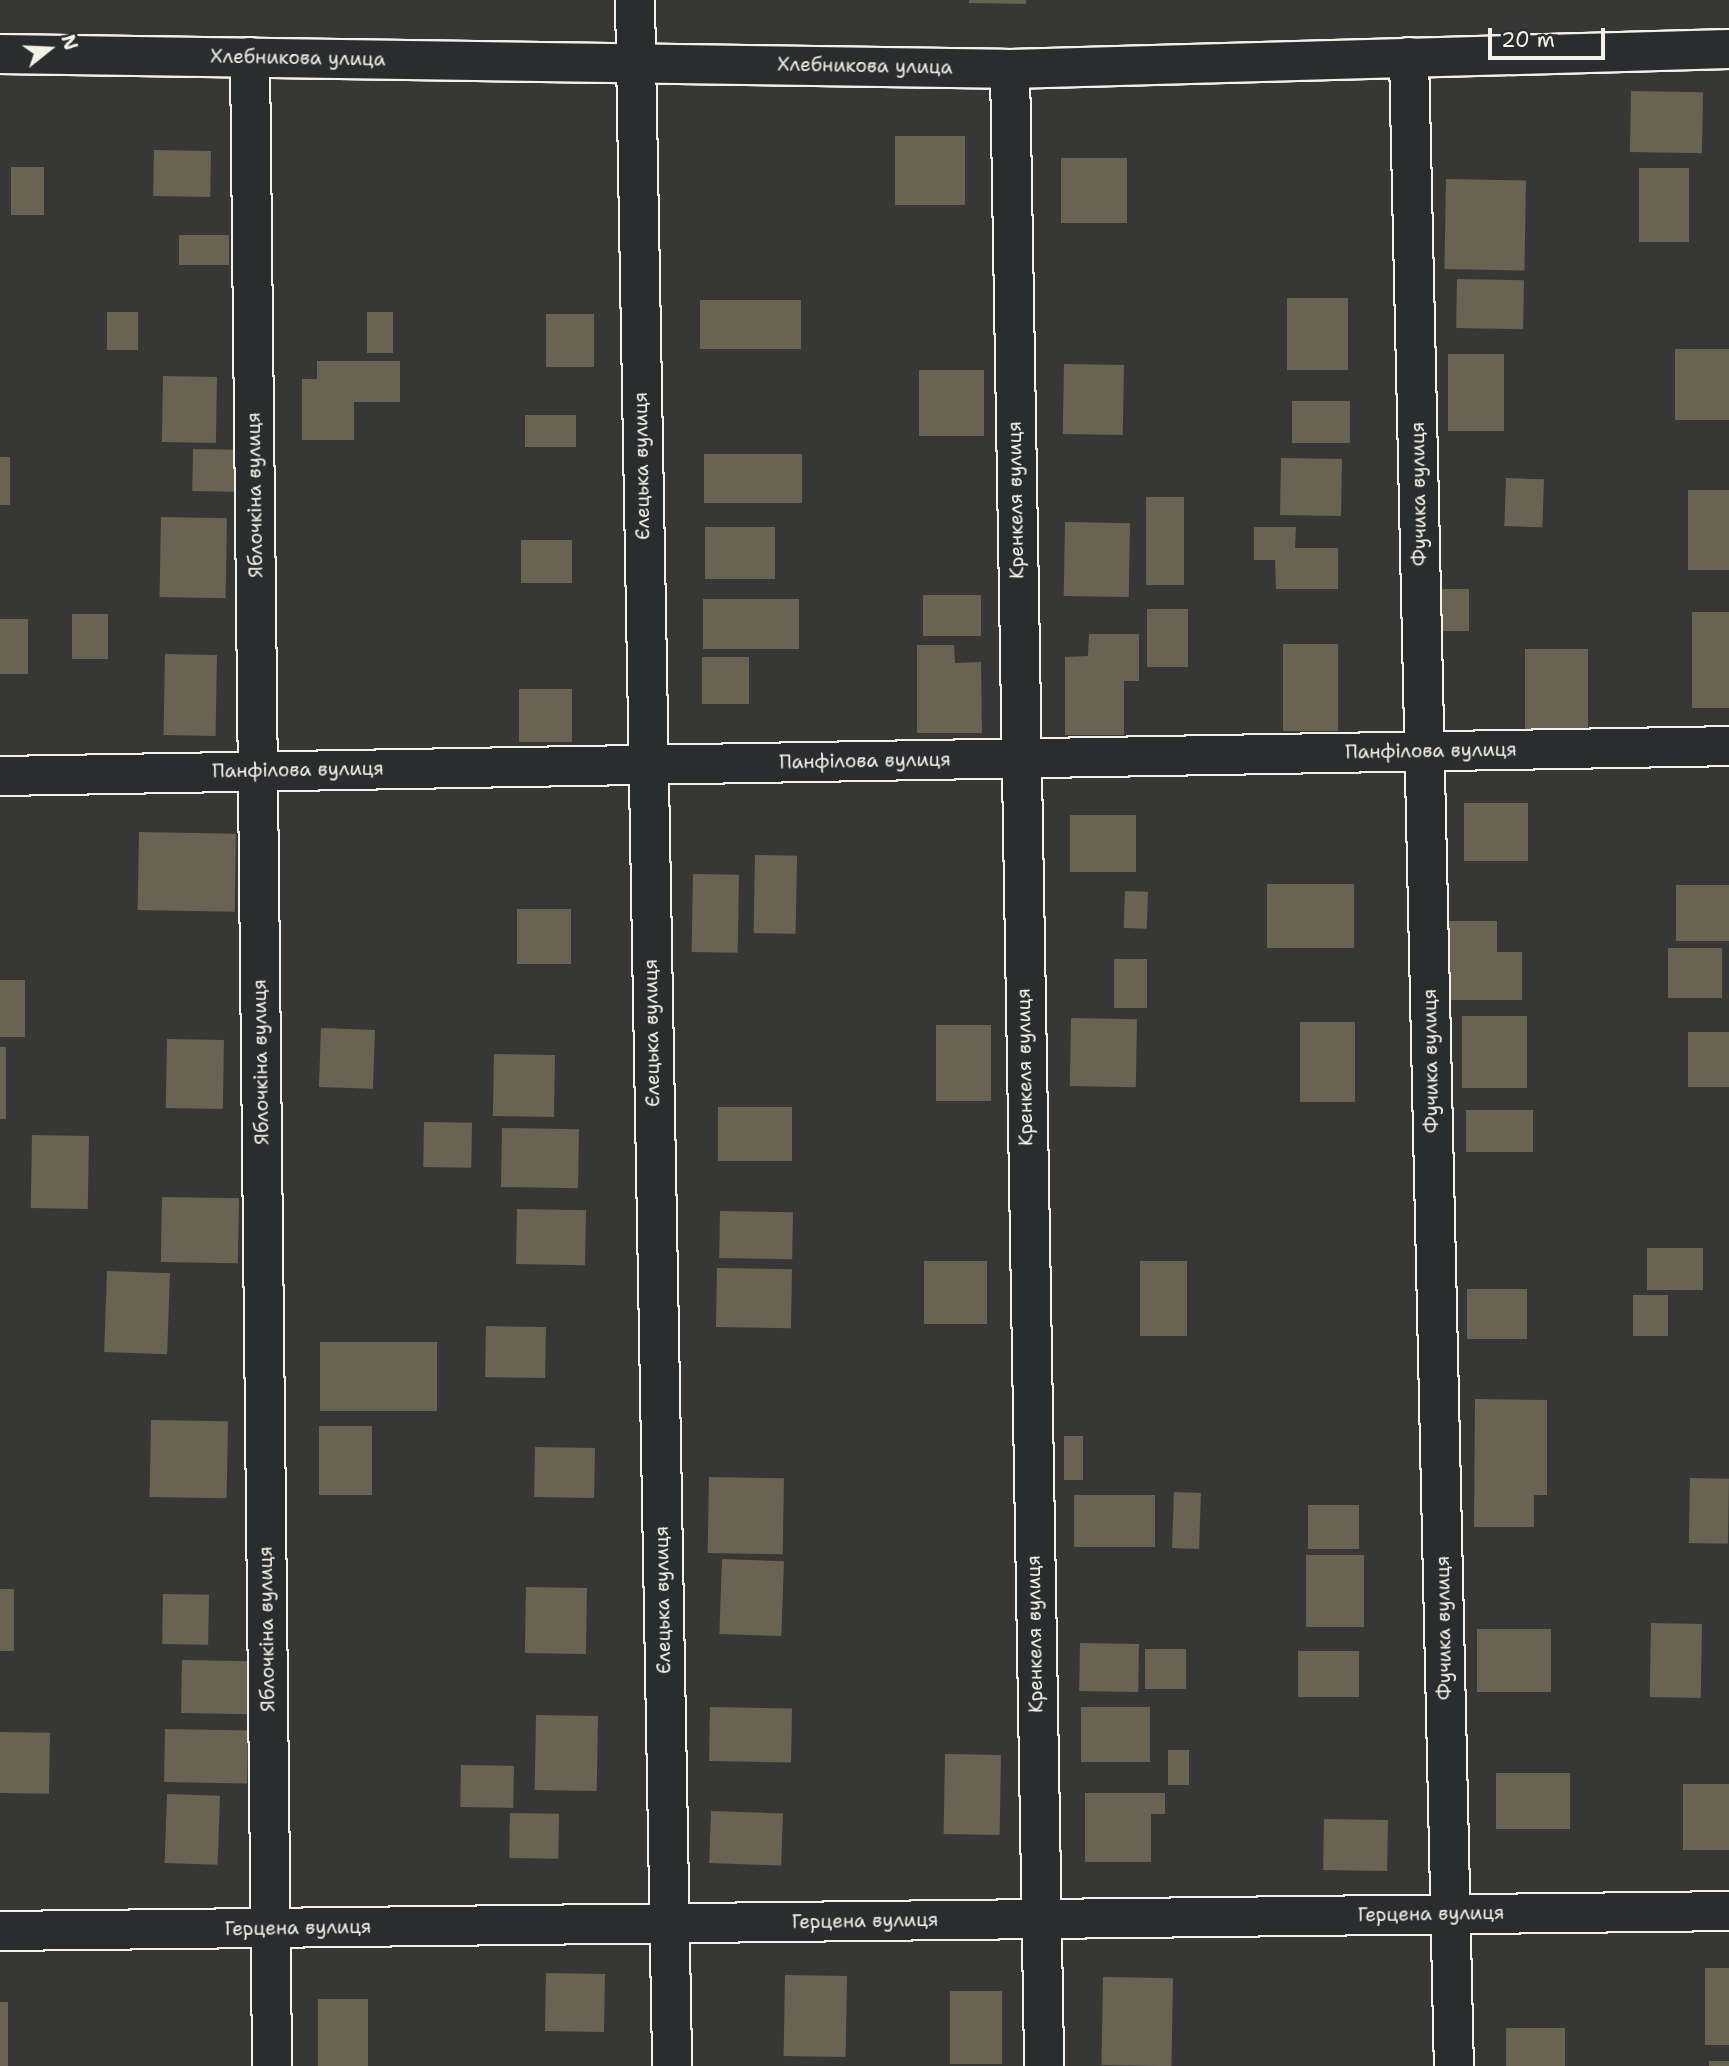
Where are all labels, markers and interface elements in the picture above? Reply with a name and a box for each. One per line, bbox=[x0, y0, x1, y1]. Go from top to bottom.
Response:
north arrow bbox=[14, 14, 84, 84]
scale bar bbox=[1491, 14, 1608, 58]
text: 20 m bbox=[1501, 26, 1555, 54]
text: N bbox=[55, 31, 84, 53]
street label: Хлебникова улица bbox=[210, 45, 386, 71]
street label: Хлебникова улица bbox=[777, 53, 953, 79]
street label: Єлецька вулиця bbox=[629, 392, 655, 540]
street label: Яблочкіна вулиця bbox=[242, 412, 268, 578]
street label: Кренкеля вулиця bbox=[1003, 421, 1029, 579]
street label: Фучика вулиця bbox=[1406, 422, 1432, 566]
street label: Панфілова вулиця bbox=[1345, 738, 1517, 764]
street label: Панфілова вулиця bbox=[779, 748, 951, 774]
street label: Панфілова вулиця bbox=[212, 757, 384, 783]
street label: Єлецька вулиця bbox=[639, 959, 665, 1107]
street label: Яблочкіна вулиця bbox=[248, 979, 274, 1145]
street label: Кренкеля вулиця bbox=[1012, 988, 1038, 1146]
street label: Фучика вулиця bbox=[1418, 989, 1444, 1133]
street label: Єлецька вулиця bbox=[650, 1526, 676, 1674]
street label: Яблочкіна вулиця bbox=[254, 1546, 280, 1712]
street label: Кренкеля вулиця bbox=[1022, 1555, 1048, 1713]
street label: Фучика вулиця bbox=[1431, 1556, 1457, 1700]
street label: Герцена вулиця bbox=[1357, 1901, 1505, 1927]
street label: Герцена вулиця bbox=[791, 1908, 939, 1934]
street label: Герцена вулиця bbox=[224, 1915, 372, 1941]

